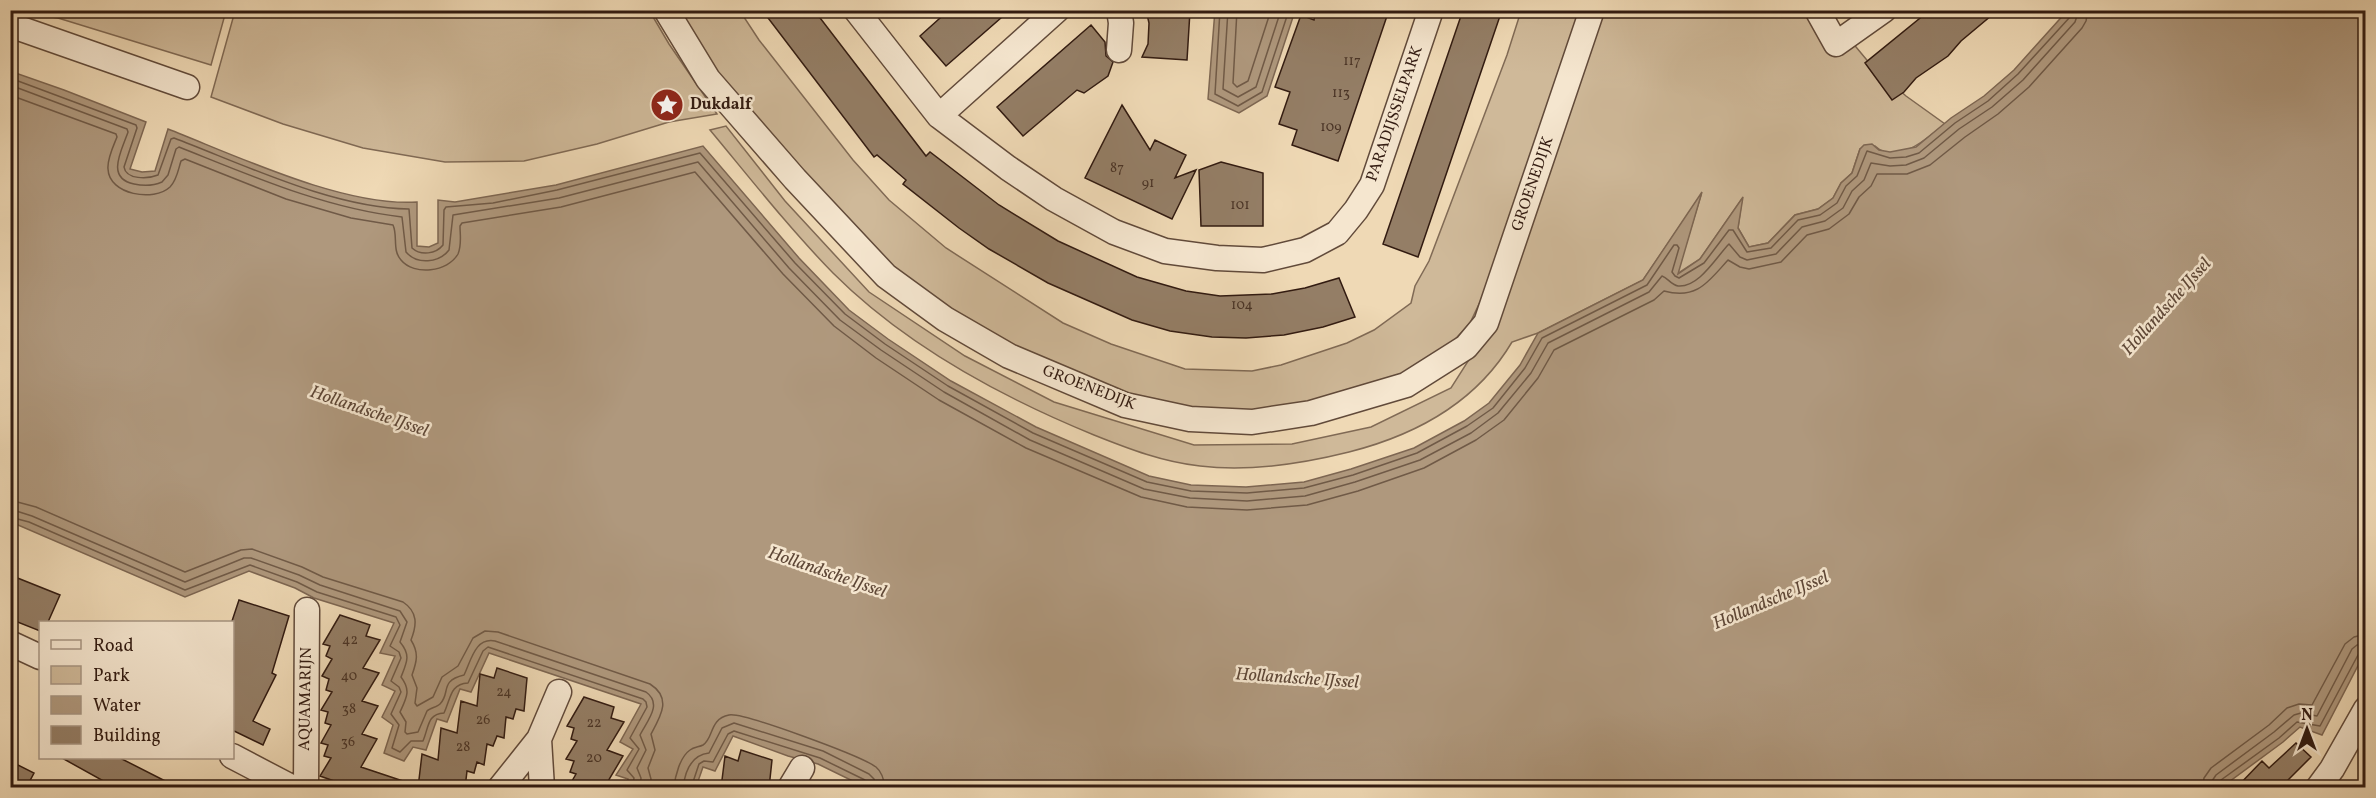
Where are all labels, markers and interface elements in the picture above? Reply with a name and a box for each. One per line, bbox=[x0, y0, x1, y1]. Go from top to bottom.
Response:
street label: PARADIJSSELPARK bbox=[1361, 43, 1429, 185]
house number: 117 bbox=[1343, 52, 1361, 71]
house number: 113 bbox=[1332, 84, 1350, 103]
place icon: Dukdalf bbox=[649, 87, 685, 123]
place label: Dukdalf bbox=[690, 94, 753, 116]
house number: 109 bbox=[1320, 118, 1342, 137]
street label: GROENEDIJK bbox=[1506, 134, 1560, 234]
house number: 87 bbox=[1110, 159, 1124, 178]
house number: 91 bbox=[1142, 174, 1154, 193]
house number: 101 bbox=[1230, 196, 1250, 215]
water label: Hollandsche IJssel bbox=[2116, 252, 2218, 361]
house number: 104 bbox=[1231, 296, 1253, 315]
street label: GROENEDIJK bbox=[1039, 360, 1139, 416]
water label: Hollandsche IJssel bbox=[306, 380, 432, 444]
water label: Hollandsche IJssel bbox=[764, 541, 890, 605]
water label: Hollandsche IJssel bbox=[1709, 565, 1833, 637]
legend bbox=[39, 621, 234, 759]
house number: 42 bbox=[342, 631, 358, 650]
text: Road bbox=[93, 634, 134, 659]
street label: AQUAMARIJN bbox=[294, 647, 318, 751]
water label: Hollandsche IJssel bbox=[1234, 662, 1360, 696]
text: Park bbox=[93, 664, 130, 689]
house number: 40 bbox=[341, 667, 357, 686]
house number: 24 bbox=[496, 683, 512, 702]
text: Water bbox=[93, 694, 141, 719]
north arrow bbox=[2277, 699, 2337, 759]
house number: 38 bbox=[342, 700, 356, 719]
text: N bbox=[2301, 705, 2313, 727]
house number: 26 bbox=[476, 711, 490, 730]
house number: 22 bbox=[586, 714, 602, 733]
text: Building bbox=[93, 724, 161, 749]
house number: 36 bbox=[341, 733, 355, 752]
house number: 28 bbox=[456, 738, 470, 757]
house number: 20 bbox=[586, 749, 602, 768]

